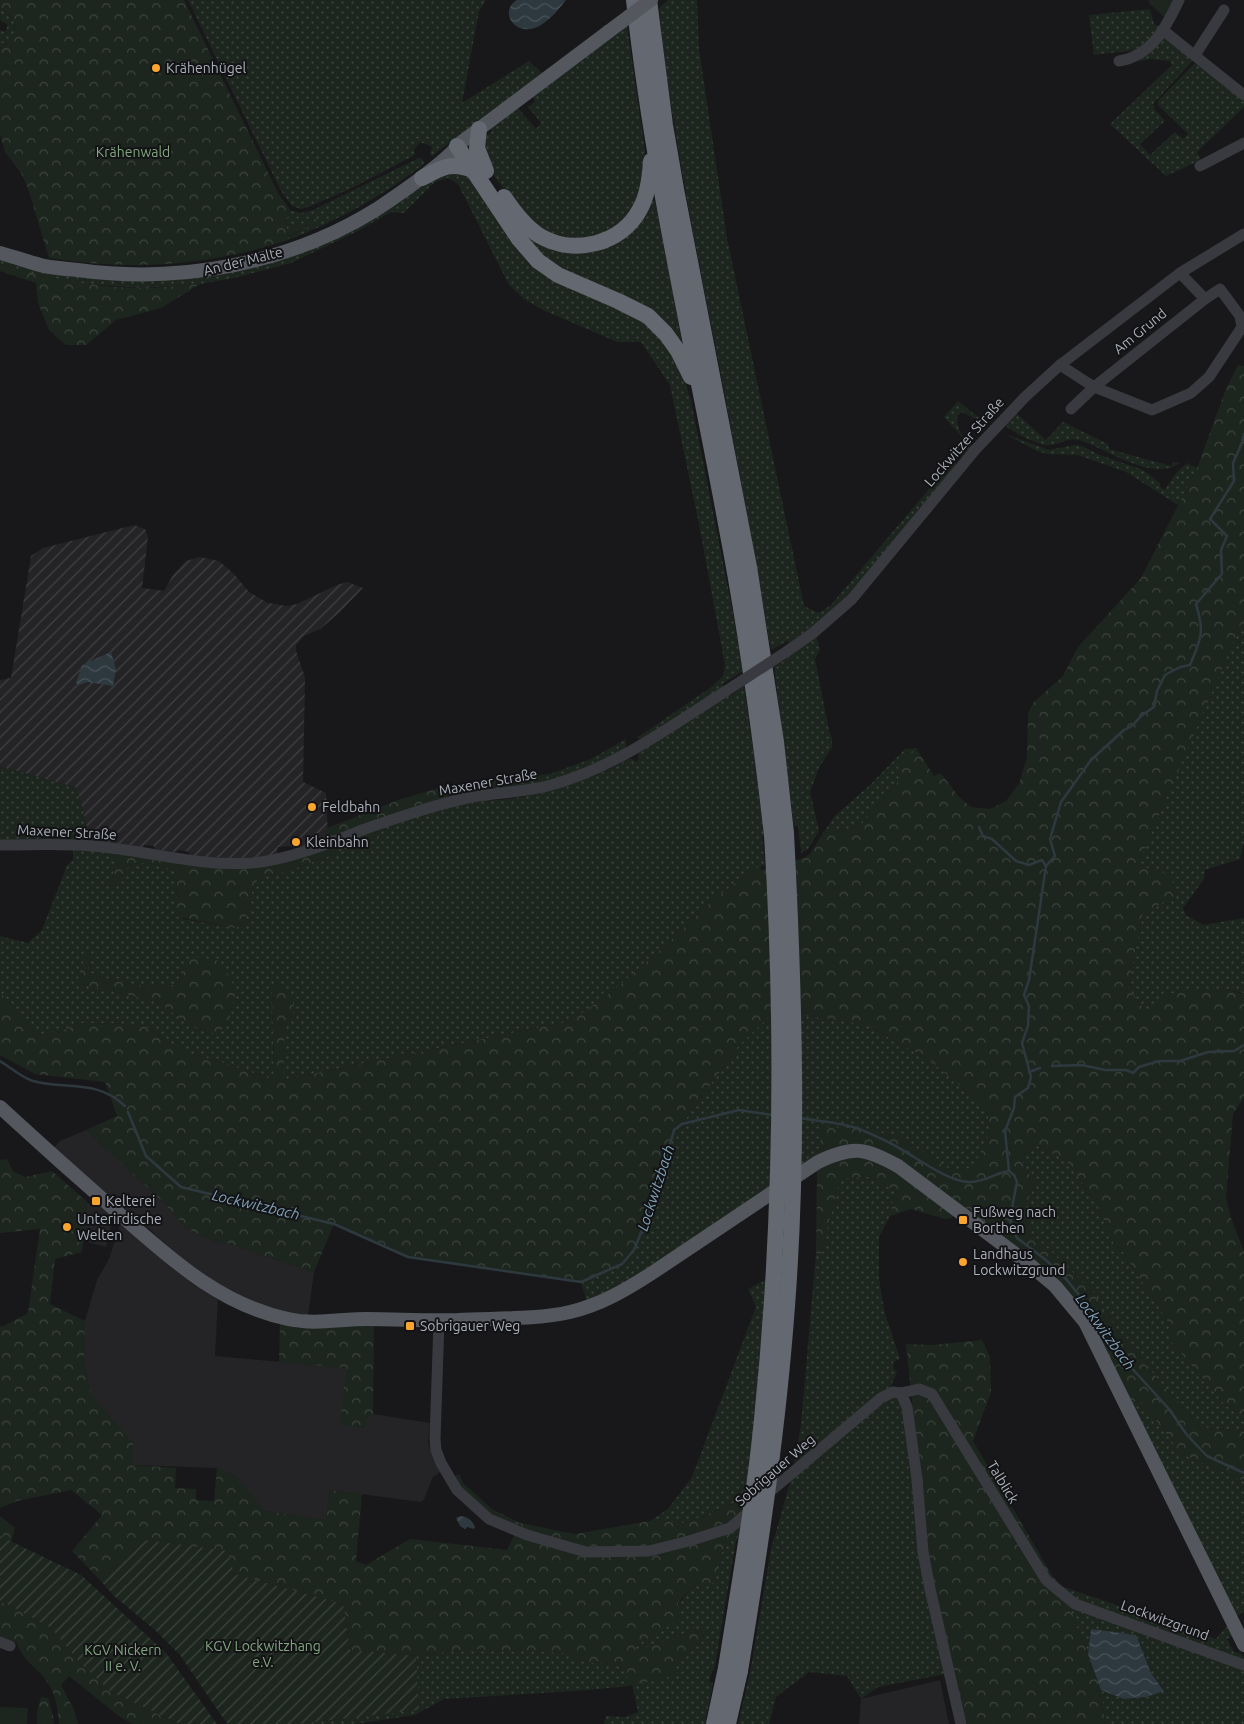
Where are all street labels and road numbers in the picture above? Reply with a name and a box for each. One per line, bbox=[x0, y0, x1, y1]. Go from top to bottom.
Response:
street label: An der Malte bbox=[202, 243, 284, 279]
street label: Am Grund bbox=[1110, 305, 1170, 357]
street label: Lockwitzer Straße bbox=[921, 394, 1007, 490]
street label: Maxener Straße bbox=[438, 765, 538, 799]
street label: Maxener Straße bbox=[17, 821, 117, 843]
street label: Sobrigauer Weg bbox=[732, 1431, 818, 1509]
street label: Talblick bbox=[984, 1458, 1022, 1506]
street label: Lockwitzgrund bbox=[1119, 1597, 1211, 1643]

